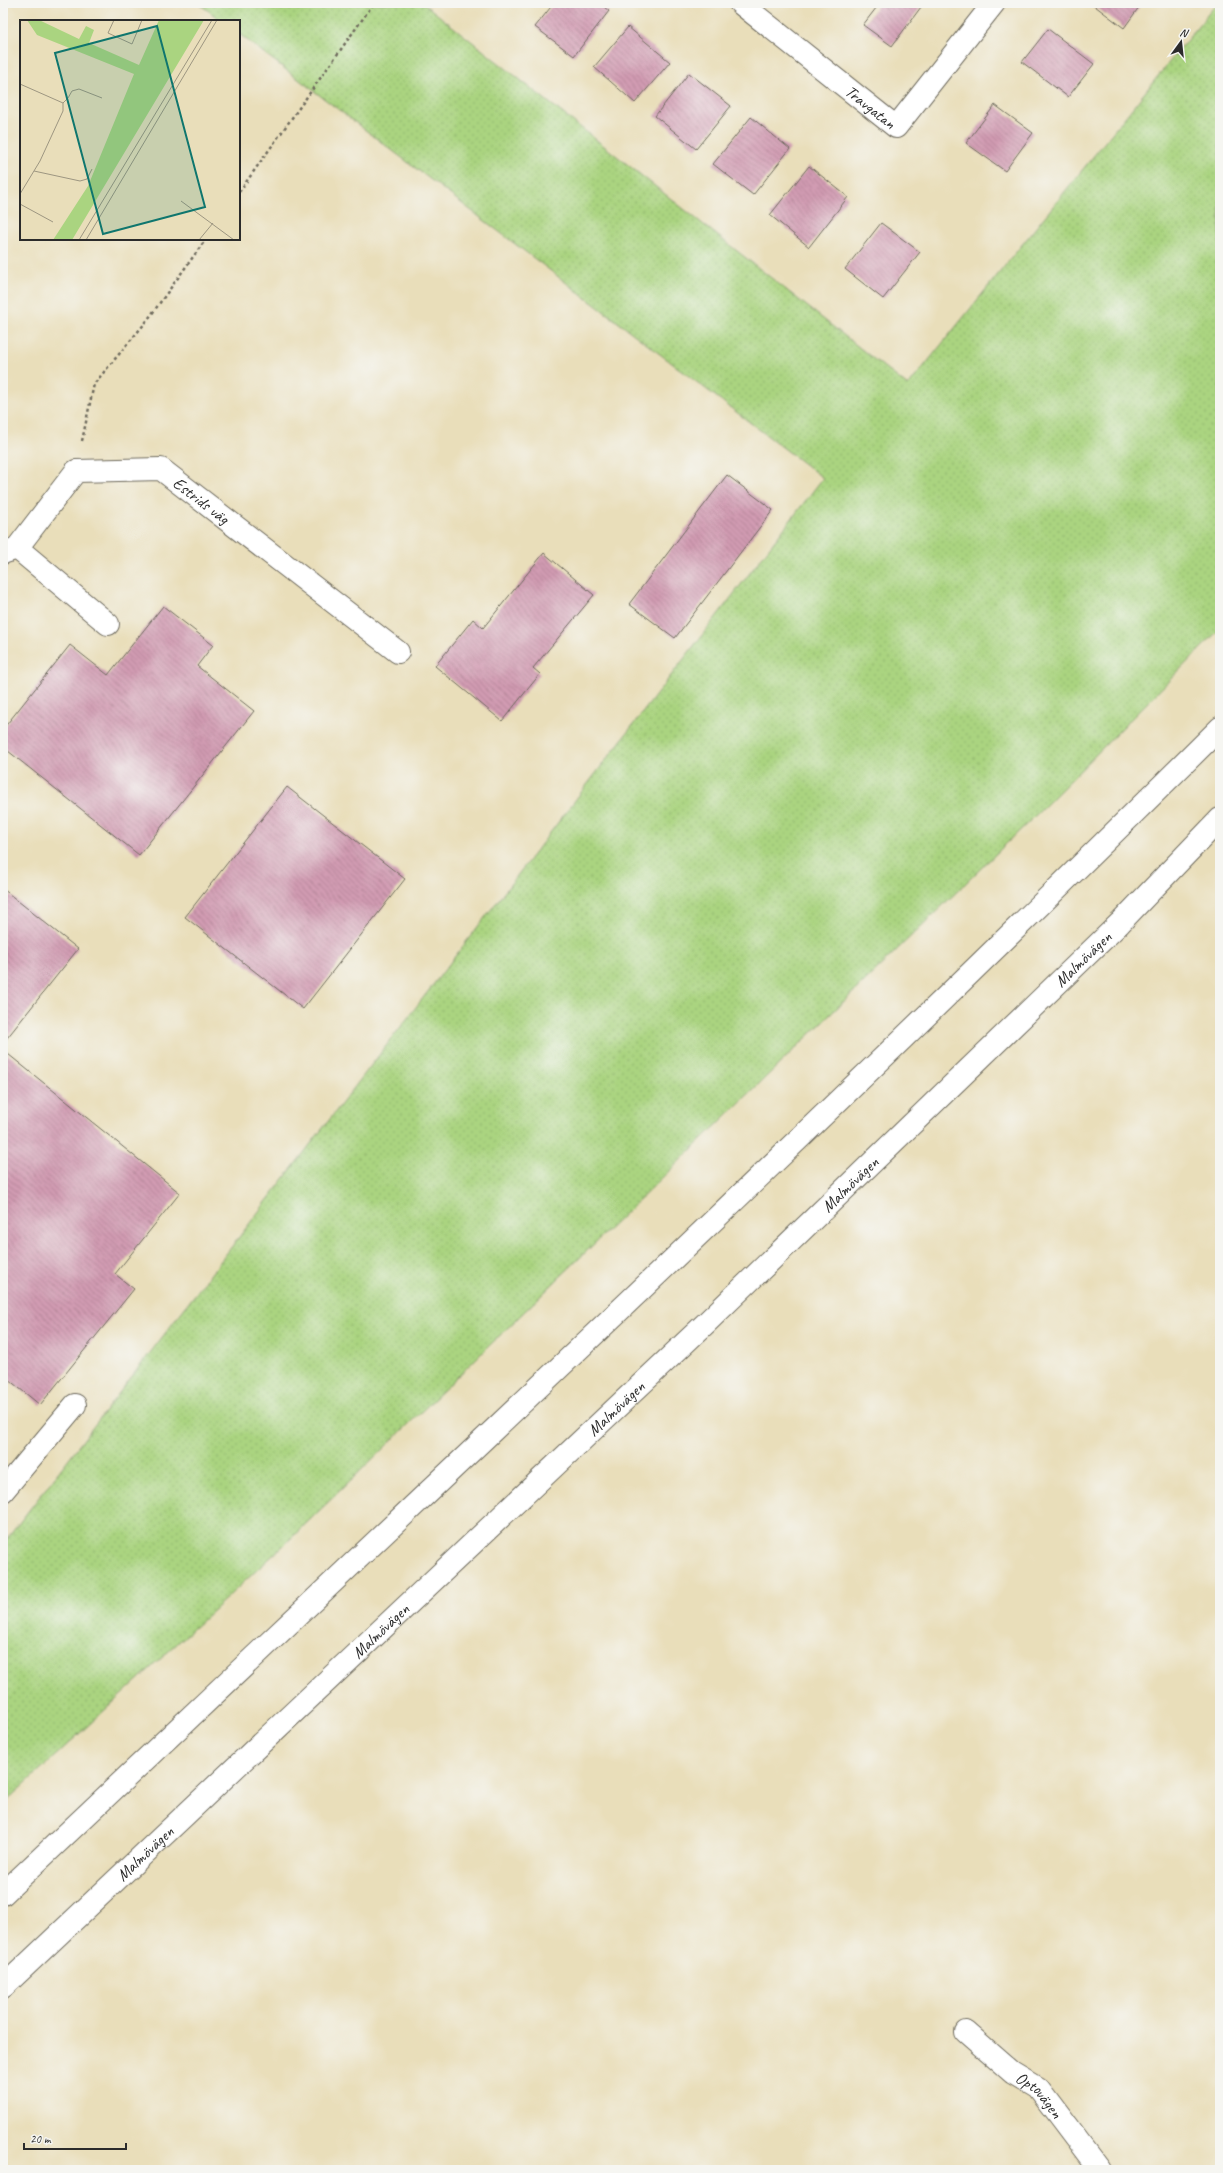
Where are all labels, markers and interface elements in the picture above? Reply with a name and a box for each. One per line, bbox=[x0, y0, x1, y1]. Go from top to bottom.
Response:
inset map bbox=[20, 20, 240, 240]
north arrow bbox=[1161, 22, 1201, 62]
text: N bbox=[1178, 25, 1191, 41]
street label: Travgatan bbox=[841, 81, 900, 134]
street label: Estrids väg bbox=[169, 472, 234, 530]
street label: Malmövägen bbox=[1050, 927, 1116, 992]
street label: Malmövägen bbox=[817, 1152, 883, 1217]
street label: Malmövägen bbox=[583, 1376, 650, 1441]
street label: Malmövägen bbox=[348, 1599, 414, 1663]
street label: Malmövägen bbox=[112, 1821, 178, 1886]
street label: Optovägen bbox=[1012, 2067, 1067, 2123]
scale bar bbox=[24, 2125, 126, 2151]
text: 20 m bbox=[30, 2131, 52, 2147]

